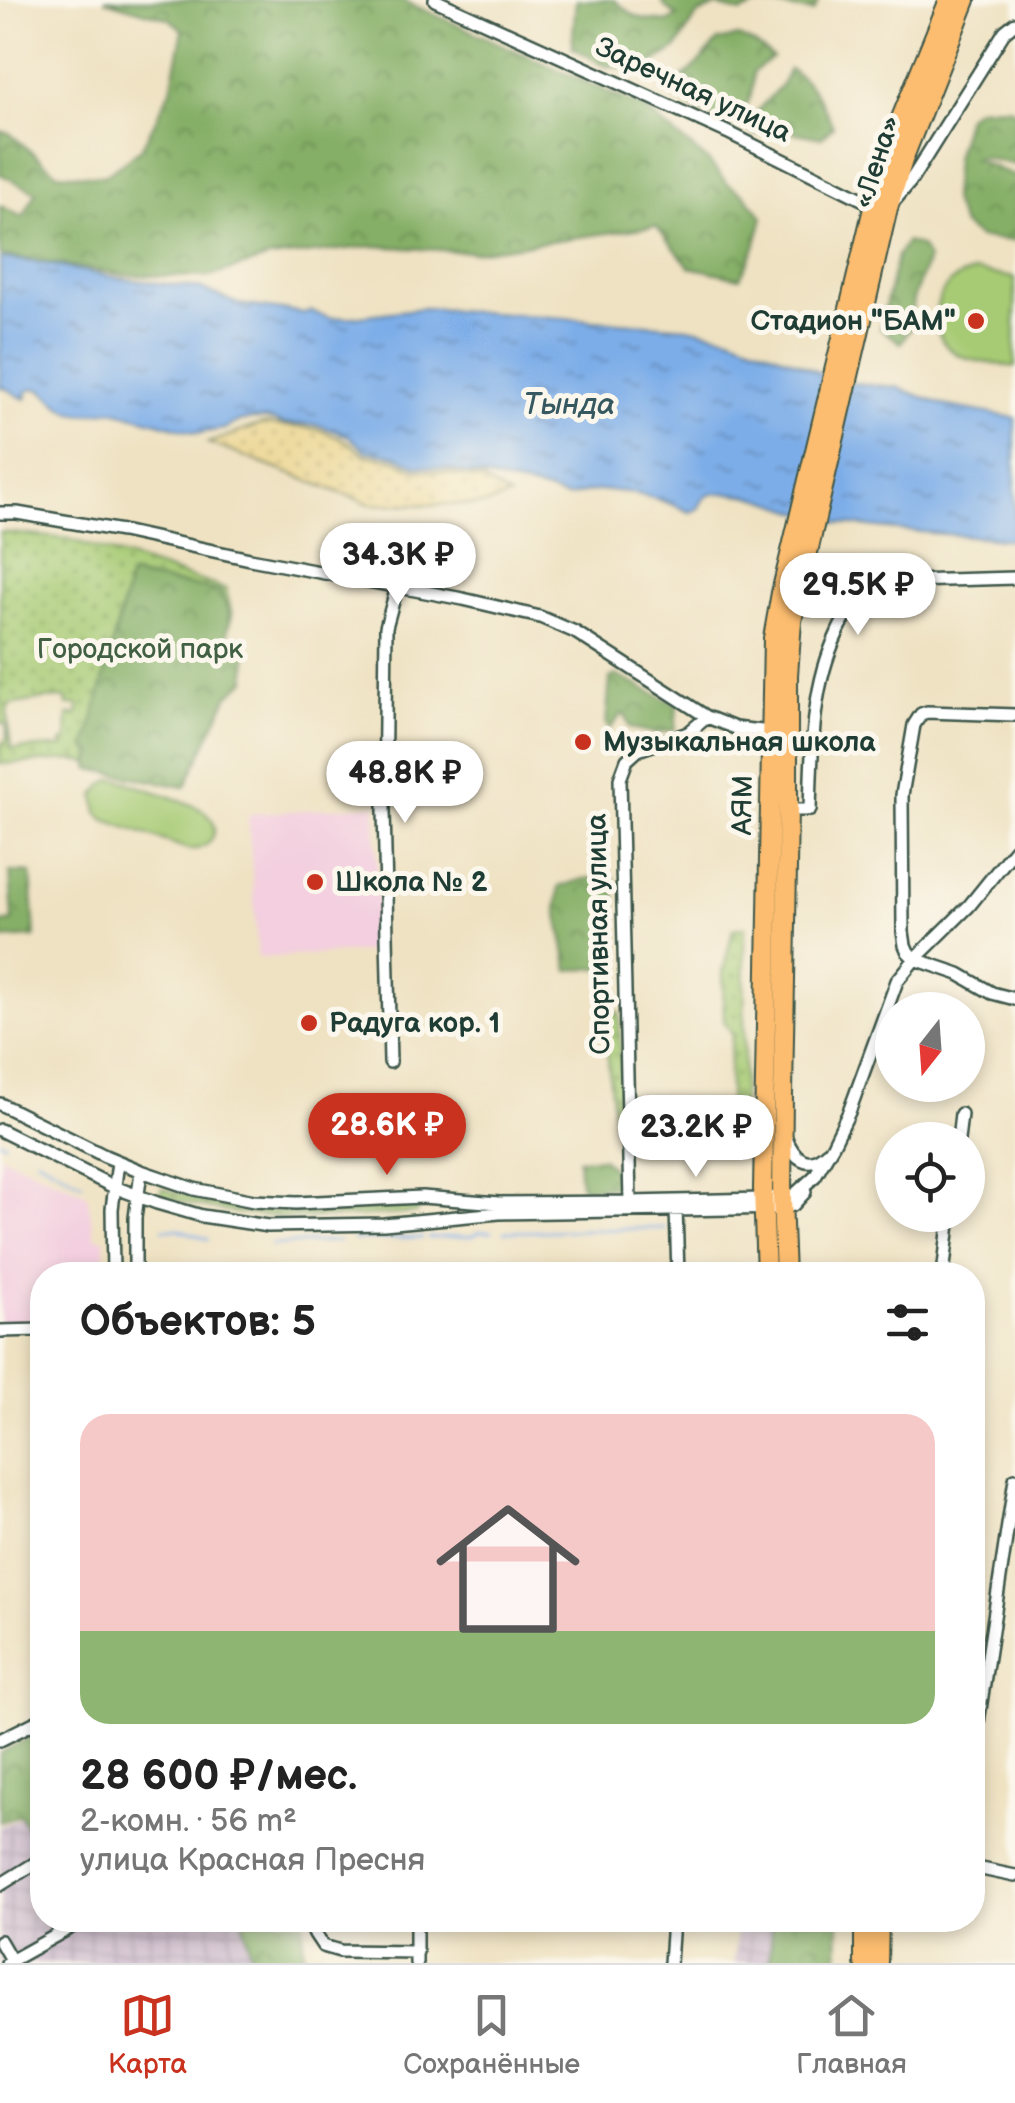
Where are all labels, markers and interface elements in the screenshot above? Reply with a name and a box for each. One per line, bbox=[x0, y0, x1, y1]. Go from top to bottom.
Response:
street label: Заречная улица bbox=[590, 30, 796, 150]
street label: «Лена» bbox=[846, 111, 908, 213]
place label: Стадион "БАМ" bbox=[751, 305, 956, 338]
marker: Стадион "БАМ" bbox=[965, 310, 987, 332]
water label: Тында bbox=[523, 387, 615, 423]
pin: 34.3K ₽ bbox=[306, 523, 490, 608]
text: 34.3K ₽ bbox=[342, 536, 454, 575]
pin: 29.5K ₽ bbox=[766, 553, 950, 638]
text: 29.5K ₽ bbox=[802, 566, 914, 605]
park label: Городской парк bbox=[37, 633, 243, 666]
place label: Музыкальная школа bbox=[603, 726, 876, 759]
marker: Музыкальная школа bbox=[572, 731, 594, 753]
pin: 48.8K ₽ bbox=[313, 741, 497, 826]
text: 48.8K ₽ bbox=[348, 754, 462, 793]
street label: АЯМ bbox=[726, 775, 760, 836]
street label: Спортивная улица bbox=[580, 813, 618, 1055]
place label: Школа № 2 bbox=[335, 866, 488, 899]
marker: Школа № 2 bbox=[304, 871, 326, 893]
north arrow bbox=[875, 992, 985, 1102]
map controls bbox=[875, 992, 985, 1232]
place label: Радуга кор. 1 bbox=[329, 1007, 500, 1040]
marker: Радуга кор. 1 bbox=[298, 1012, 320, 1034]
pin: 28.6K ₽ bbox=[295, 1093, 479, 1178]
pin: 23.2K ₽ bbox=[604, 1095, 788, 1180]
text: 28.6K ₽ bbox=[330, 1106, 444, 1145]
text: 23.2K ₽ bbox=[640, 1108, 752, 1147]
button: locate bbox=[875, 1122, 985, 1232]
icon: filters bbox=[880, 1295, 935, 1350]
text: Объектов: 5 bbox=[80, 1297, 316, 1348]
icon: home bbox=[418, 1479, 598, 1659]
text: 28 600 ₽/мес. bbox=[80, 1751, 357, 1802]
text: 2-комн. · 56 m² bbox=[80, 1802, 297, 1841]
text: улица Красная Пресня bbox=[80, 1841, 425, 1880]
tab: Карта bbox=[108, 1988, 187, 2081]
tab: Сохранённые bbox=[403, 1988, 580, 2081]
tab: Главная bbox=[796, 1988, 907, 2081]

